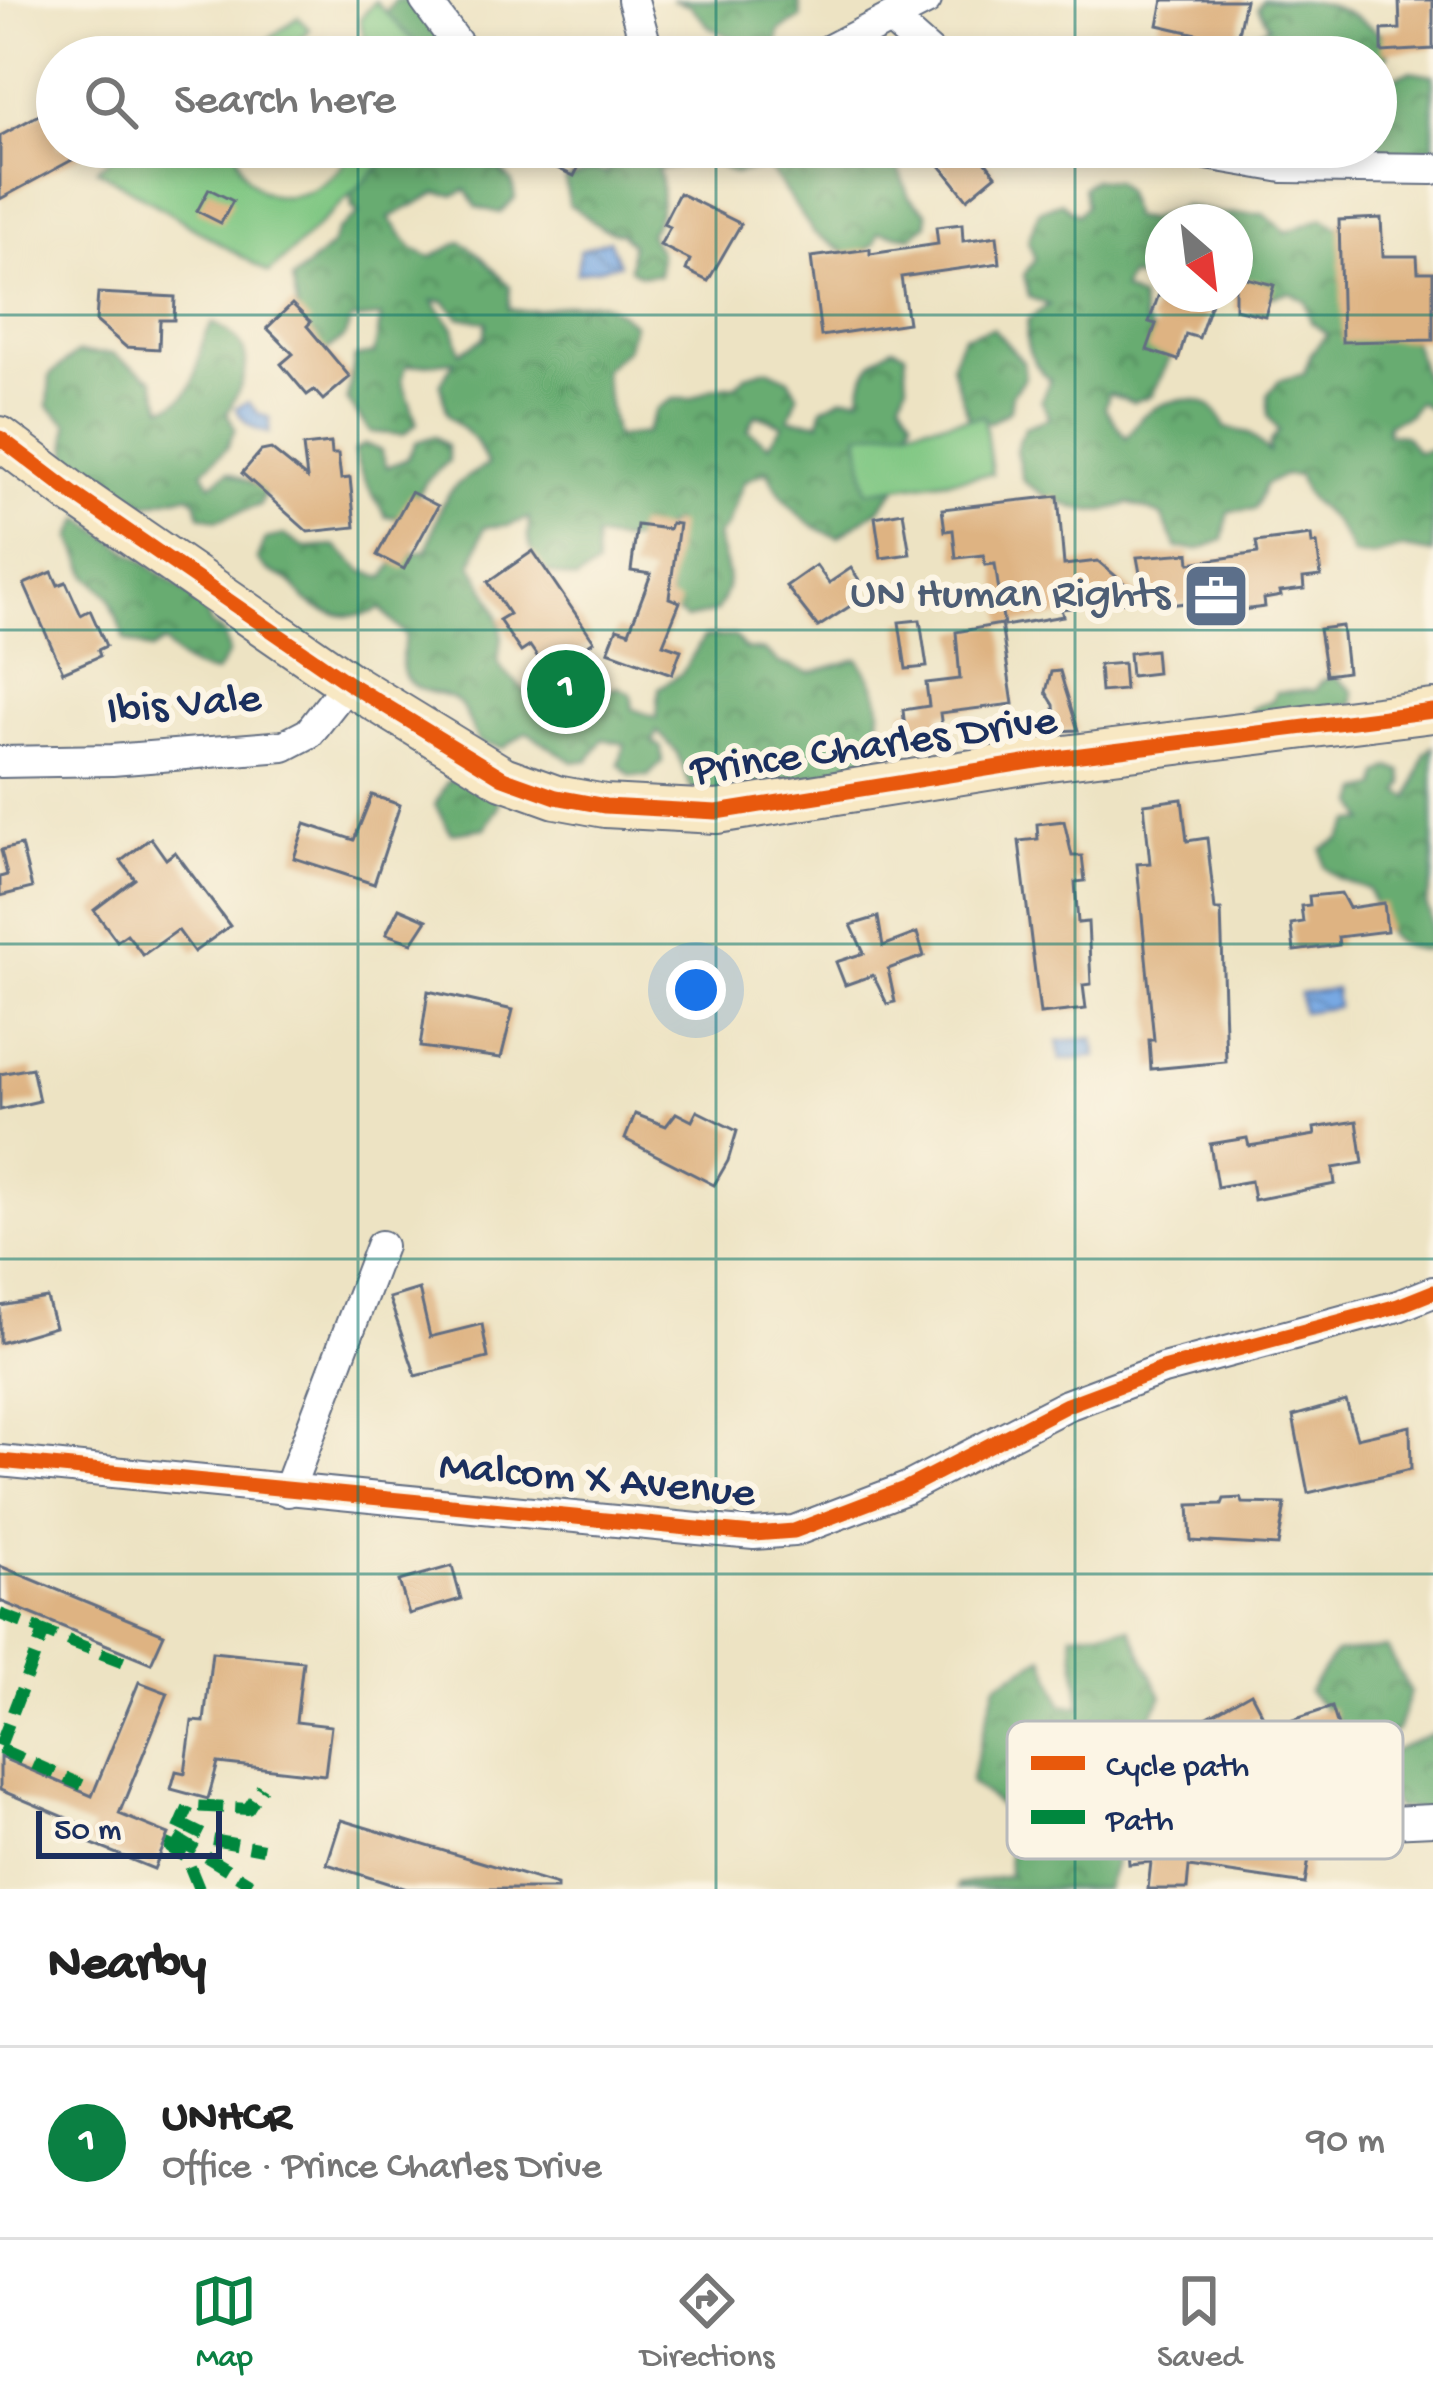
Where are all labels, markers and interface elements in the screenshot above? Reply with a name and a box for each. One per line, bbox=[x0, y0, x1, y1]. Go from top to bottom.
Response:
search box bbox=[36, 36, 1397, 168]
icon: search bbox=[78, 69, 144, 135]
text: Search here bbox=[174, 76, 396, 129]
north arrow bbox=[1145, 204, 1253, 312]
office icon: UN Human Rights bbox=[1181, 561, 1251, 631]
place label: UN Human Rights bbox=[850, 570, 1171, 623]
pin: 1 bbox=[527, 644, 605, 734]
street label: Ibis Vale bbox=[105, 674, 264, 740]
street label: Prince Charles Drive bbox=[686, 696, 1061, 800]
your location bbox=[666, 960, 726, 1020]
street label: Malcom X Avenue bbox=[437, 1442, 758, 1522]
legend bbox=[1007, 1721, 1403, 1859]
text: Cycle path bbox=[1106, 1750, 1249, 1788]
text: Path bbox=[1105, 1804, 1174, 1842]
scale bar bbox=[36, 1805, 222, 1858]
text: 50 m bbox=[54, 1813, 121, 1851]
text: Nearby bbox=[48, 1937, 206, 1997]
text: UNHCR bbox=[162, 2093, 291, 2146]
text: 1 bbox=[79, 2120, 95, 2166]
text: 90 m bbox=[1306, 2120, 1385, 2166]
text: Office · Prince Charles Drive bbox=[162, 2146, 602, 2192]
tab: Map bbox=[191, 2268, 257, 2378]
tab: Directions bbox=[640, 2268, 774, 2378]
tab: Saved bbox=[1157, 2268, 1242, 2378]

